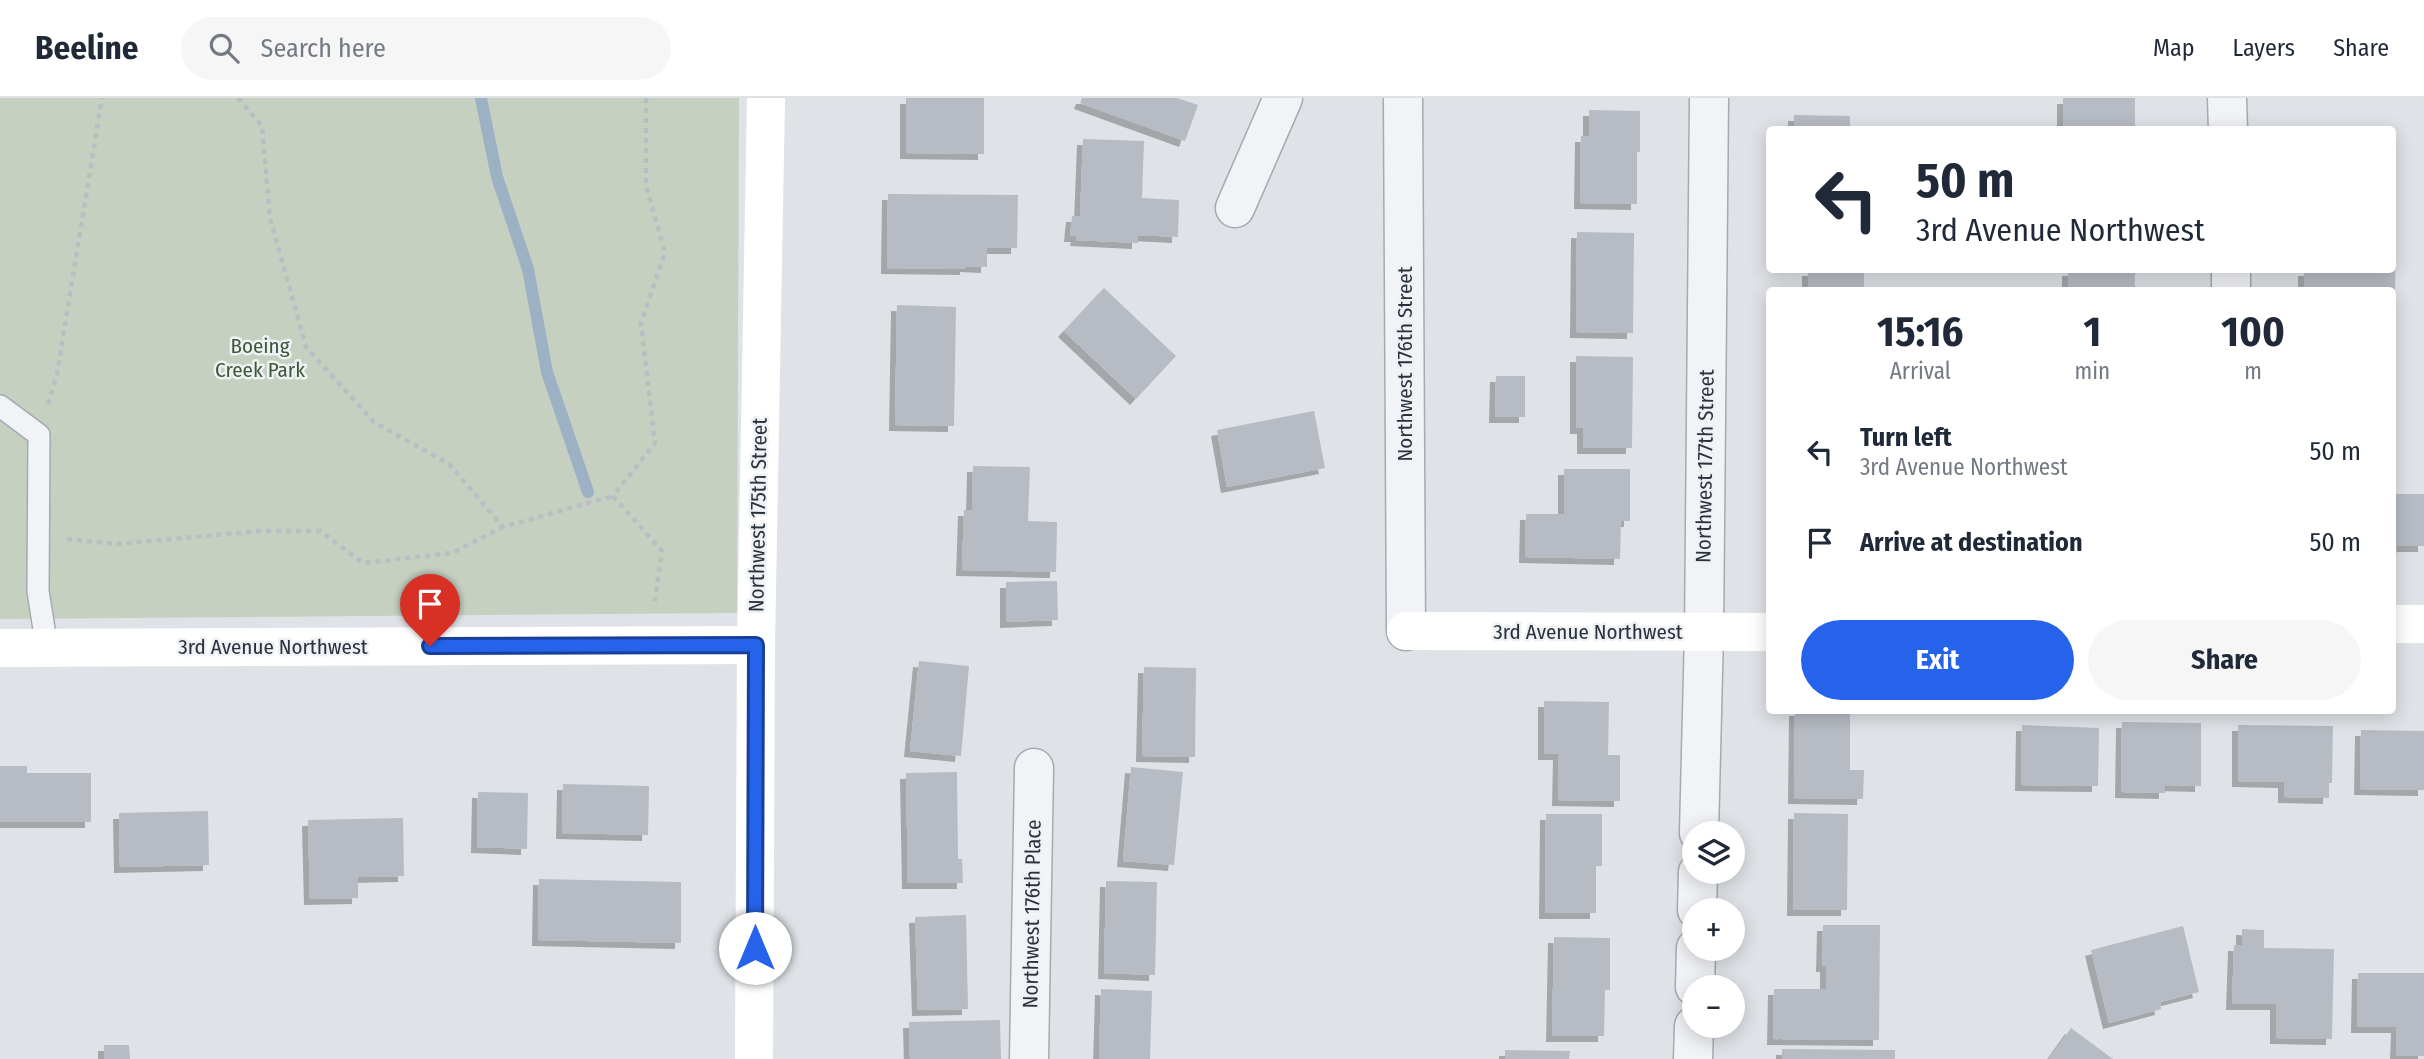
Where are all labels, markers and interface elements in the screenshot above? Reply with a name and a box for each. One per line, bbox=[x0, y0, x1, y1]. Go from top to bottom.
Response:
search box bbox=[181, 17, 671, 80]
text: Beeline bbox=[35, 28, 139, 68]
icon: search bbox=[205, 29, 243, 67]
text: Search here bbox=[261, 33, 386, 64]
text: Map bbox=[2153, 34, 2195, 62]
text: Layers bbox=[2233, 34, 2295, 62]
text: Share bbox=[2333, 34, 2389, 62]
text: 50 m bbox=[1916, 151, 2014, 210]
icon: left bbox=[1801, 154, 1892, 245]
text: 3rd Avenue Northwest bbox=[1916, 211, 2205, 249]
street label: Northwest 176th Street bbox=[1392, 266, 1418, 462]
text: 15:16 bbox=[1877, 307, 1963, 357]
text: 1 bbox=[2083, 307, 2101, 357]
text: 100 bbox=[2221, 307, 2285, 357]
park label: Boeing Creek Park bbox=[215, 333, 305, 383]
text: Arrival bbox=[1890, 357, 1951, 385]
text: min bbox=[2075, 357, 2110, 385]
text: m bbox=[2244, 357, 2262, 385]
street label: Northwest 177th Street bbox=[1690, 369, 1720, 563]
street label: Northwest 175th Street bbox=[743, 417, 773, 612]
text: Turn left bbox=[1860, 422, 1952, 453]
icon: left bbox=[1801, 433, 1839, 471]
text: 50 m bbox=[2309, 436, 2361, 467]
text: 3rd Avenue Northwest bbox=[1860, 453, 2068, 481]
icon: arrive bbox=[1801, 524, 1839, 562]
text: Arrive at destination bbox=[1860, 527, 2083, 558]
text: 50 m bbox=[2309, 527, 2361, 558]
pin bbox=[400, 574, 460, 646]
icon: arrive bbox=[411, 585, 449, 623]
street label: 3rd Avenue Northwest bbox=[1493, 619, 1683, 645]
button: Exit bbox=[1801, 620, 2074, 700]
button: Share bbox=[2088, 620, 2361, 700]
street label: 3rd Avenue Northwest bbox=[178, 634, 368, 660]
street label: Northwest 176th Place bbox=[1017, 819, 1047, 1009]
map controls bbox=[1682, 821, 1745, 1038]
button: layers bbox=[1682, 821, 1745, 884]
button: + bbox=[1682, 898, 1745, 961]
position arrow bbox=[718, 911, 792, 985]
button: − bbox=[1682, 975, 1745, 1038]

